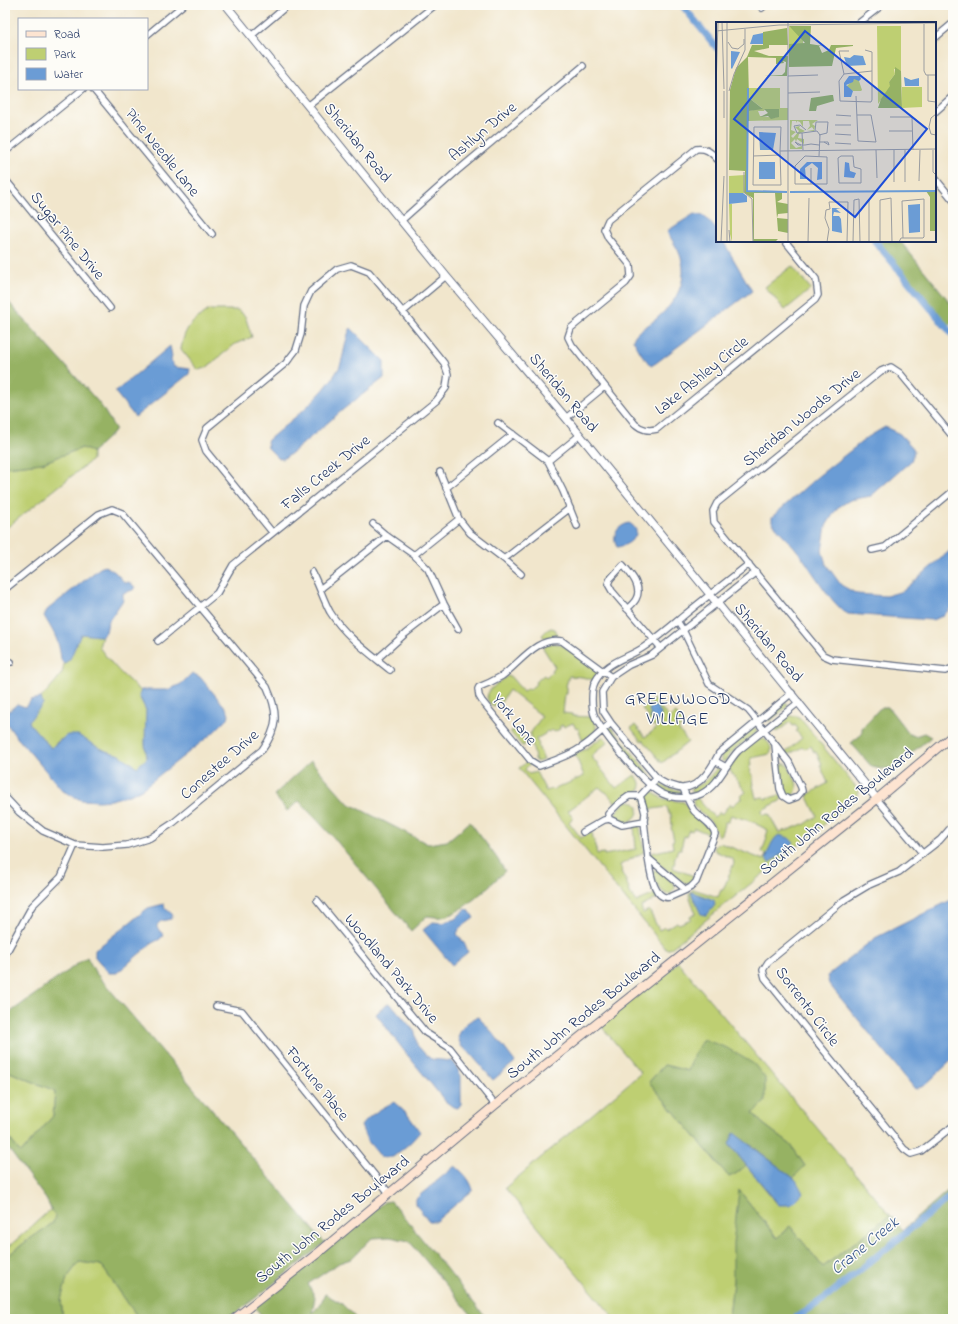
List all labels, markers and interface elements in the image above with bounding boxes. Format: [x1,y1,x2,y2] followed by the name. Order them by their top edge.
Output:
[18,18,148,90] legend
[716,22,936,242] inset map
[54,26,80,44] text: Road
[54,46,76,64] text: Park
[54,66,83,84] text: Water
[444,96,523,168] street label: Ashlyn Drive
[317,98,397,188] street label: Sheridan Road
[119,104,206,203] street label: Pine Needle Lane
[24,187,111,286] street label: Sugar Pine Drive
[650,330,755,421] street label: Lake Ashley Circle
[523,348,603,438] street label: Sheridan Road
[738,362,867,473] street label: Sheridan Woods Drive
[275,429,377,517] street label: Falls Creek Drive
[728,598,808,688] street label: Sheridan Road
[625,687,731,732] district label: GREENWOOD VILLAGE
[486,689,543,752] street label: York Lane
[175,723,265,806] street label: Conestee Drive
[755,742,919,882] street label: South John Rodes Boulevard
[338,909,445,1030] street label: Woodland Park Drive
[502,946,666,1086] street label: South John Rodes Boulevard
[769,962,846,1053] street label: Sorrento Circle
[279,1041,355,1127] street label: Fortune Place
[251,1150,415,1290] street label: South John Rodes Boulevard
[826,1210,906,1281] water label: Crane Creek

